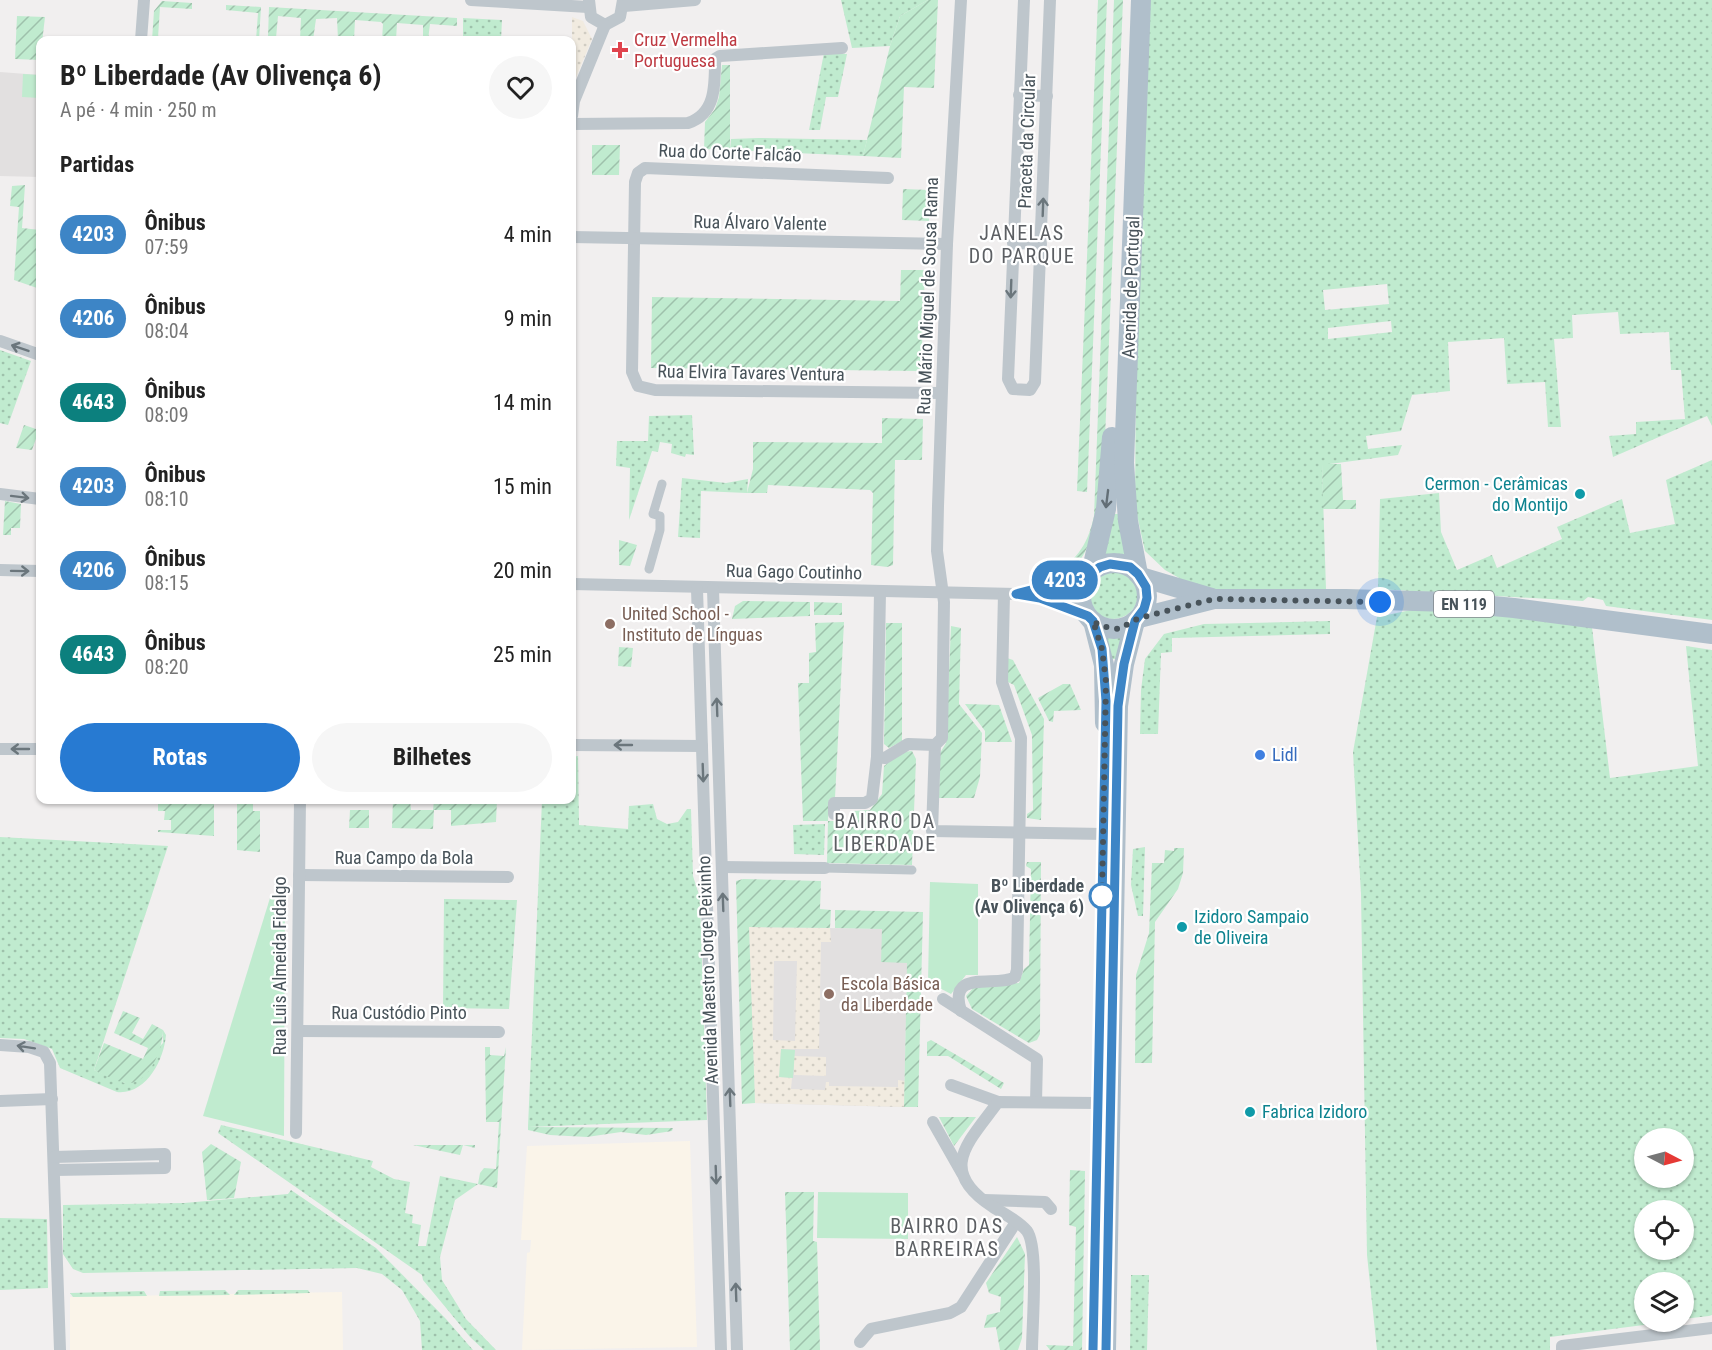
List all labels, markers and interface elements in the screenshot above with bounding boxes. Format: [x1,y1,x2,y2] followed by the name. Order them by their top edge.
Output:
[634,29,737,71] place label: Cruz Vermelha Portuguesa
[611,41,629,59] marker: Cruz Vermelha Portuguesa
[489,56,552,119] button: heart
[60,59,381,92] text: Bº Liberdade (Av Olivença 6)
[1014,73,1039,209] street label: Praceta da Circular
[60,98,217,122] text: A pé · 4 min · 250 m
[658,140,802,165] street label: Rua do Corte Falcão
[60,152,134,177] text: Partidas
[913,177,942,415] street label: Rua Mário Miguel de Sousa Rama
[1037,198,1048,218] one-way arrow
[144,210,206,235] text: Ônibus
[693,211,827,234] street label: Rua Álvaro Valente
[1118,215,1143,359] street label: Avenida de Portugal
[969,221,1075,268] district label: JANELAS DO PARQUE
[72,222,114,246] text: 4203
[504,222,552,247] text: 4 min
[144,235,189,259] text: 07:59
[1006,279,1017,299] one-way arrow
[144,294,206,319] text: Ônibus
[72,306,114,330] text: 4206
[504,306,552,331] text: 9 min
[144,319,189,343] text: 08:04
[11,342,30,353] one-way arrow
[657,360,845,385] street label: Rua Elvira Tavares Ventura
[144,378,206,403] text: Ônibus
[72,390,114,414] text: 4643
[493,390,552,415] text: 14 min
[144,403,189,427] text: 08:09
[144,462,206,487] text: Ônibus
[1425,473,1568,515] place label: Cermon - Cerâmicas do Montijo
[72,474,114,498] text: 4203
[493,474,552,499] text: 15 min
[144,487,189,511] text: 08:10
[1573,487,1587,501] marker: Cermon - Cerâmicas do Montijo
[1102,489,1113,508] one-way arrow
[10,491,30,502] one-way arrow
[144,546,206,571] text: Ônibus
[72,558,114,582] text: 4206
[493,558,552,583] text: 20 min
[726,560,862,583] street label: Rua Gago Coutinho
[1023,560,1107,600] line badge: 4203
[10,565,30,576] one-way arrow
[1044,568,1086,592] text: 4203
[144,571,189,595] text: 08:15
[1365,587,1395,617] your location
[1434,591,1494,617] road number: EN 119
[622,603,763,645] place label: United School - Instituto de Línguas
[603,617,617,631] marker: United School - Instituto de Línguas
[144,630,206,655] text: Ônibus
[72,642,114,666] text: 4643
[493,642,552,667] text: 25 min
[144,655,189,679] text: 08:20
[711,697,722,717] one-way arrow
[60,723,300,792] button: Rotas
[312,723,552,792] button: Bilhetes
[613,739,633,751] one-way arrow
[11,743,31,755] one-way arrow
[1272,744,1298,765] place label: Lidl
[1253,748,1267,762] marker: Lidl
[697,763,709,783] one-way arrow
[833,809,937,856] district label: BAIRRO DA LIBERDADE
[335,847,473,868] street label: Rua Campo da Bola
[693,855,722,1085] street label: Avenida Maestro Jorge Peixinho
[974,875,1084,918] place label: Bº Liberdade (Av Olivença 6)
[269,876,290,1056] street label: Rua Luis Almeida Fidalgo
[1089,883,1115,909] marker: Bº Liberdade (Av Olivença 6)
[718,892,729,912] one-way arrow
[1194,906,1309,948] place label: Izidoro Sampaio de Oliveira
[1175,920,1189,934] marker: Izidoro Sampaio de Oliveira
[841,973,940,1015] place label: Escola Básica da Liberdade
[822,987,836,1001] marker: Escola Básica da Liberdade
[331,1002,467,1023] street label: Rua Custódio Pinto
[16,1042,36,1053] one-way arrow
[724,1087,735,1107] one-way arrow
[1262,1101,1367,1122] place label: Fabrica Izidoro
[1243,1105,1257,1119] marker: Fabrica Izidoro
[1634,1128,1694,1188] north arrow
[1634,1128,1694,1332] map controls
[710,1165,721,1185] one-way arrow
[1634,1200,1694,1260] button: locate
[890,1214,1004,1261] district label: BAIRRO DAS BARREIRAS
[1634,1272,1694,1332] button: layers
[730,1282,741,1302] one-way arrow

